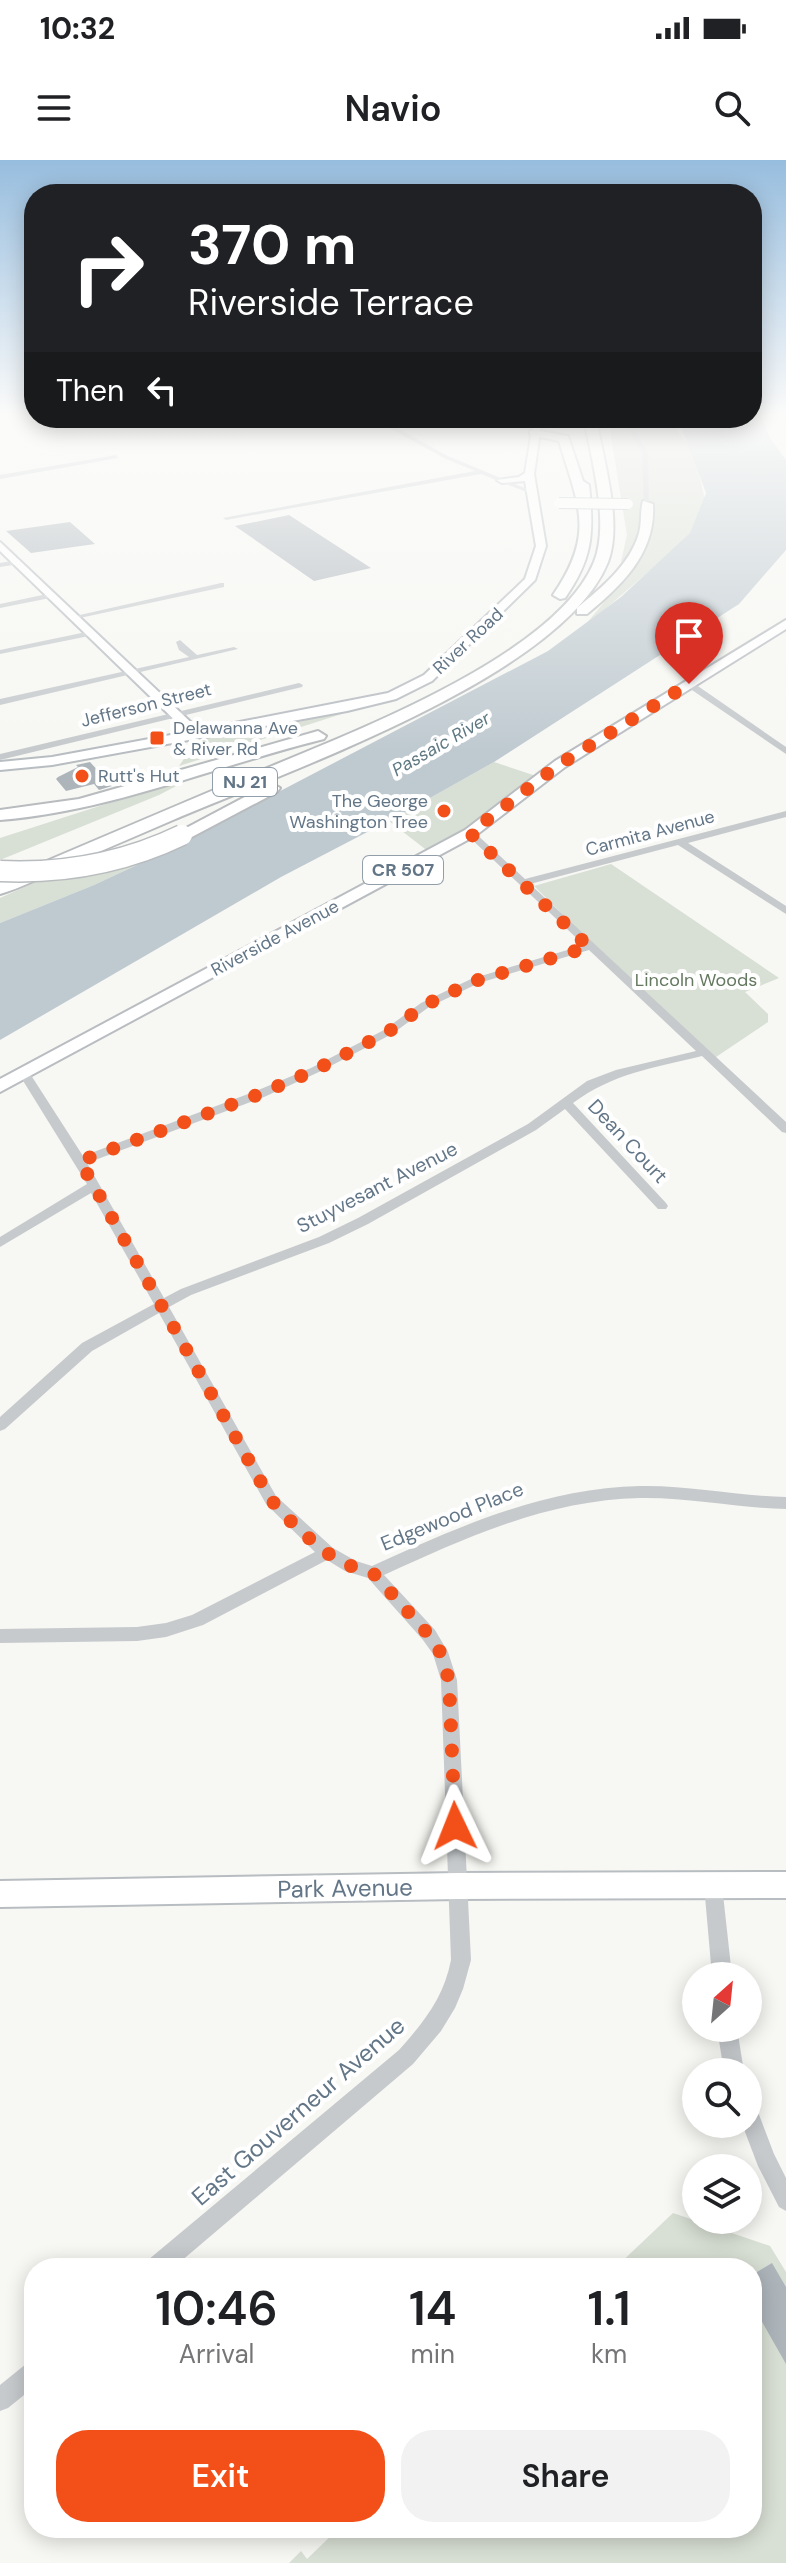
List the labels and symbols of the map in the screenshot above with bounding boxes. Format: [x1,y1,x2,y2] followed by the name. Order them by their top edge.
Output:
[428,602,508,680] street label: River Road
[655,602,723,684] pin
[78,677,214,733] street label: Jefferson Street
[387,706,496,782] water label: Passaic River
[173,716,298,761] place label: Delawanna Ave & River Rd
[148,729,166,747] marker: Delawanna Ave & River Rd
[98,764,179,788] place label: Rutt's Hut
[73,767,91,785] marker: Rutt's Hut
[213,768,277,796] road number: NJ 21
[289,789,428,834] place label: The George Washington Tree
[435,802,453,820] marker: The George Washington Tree
[583,804,717,862] street label: Carmita Avenue
[363,856,443,884] road number: CR 507
[207,894,343,982] street label: Riverside Avenue
[635,968,757,992] park label: Lincoln Woods
[582,1093,674,1189] street label: Dean Court
[292,1135,462,1239] street label: Stuyvesant Avenue
[377,1476,527,1556] street label: Edgewood Place
[413,1784,497,1868] position arrow
[277,1871,413,1905] street label: Park Avenue
[682,1962,762,2042] north arrow
[185,2010,411,2212] street label: East Gouverneur Avenue

